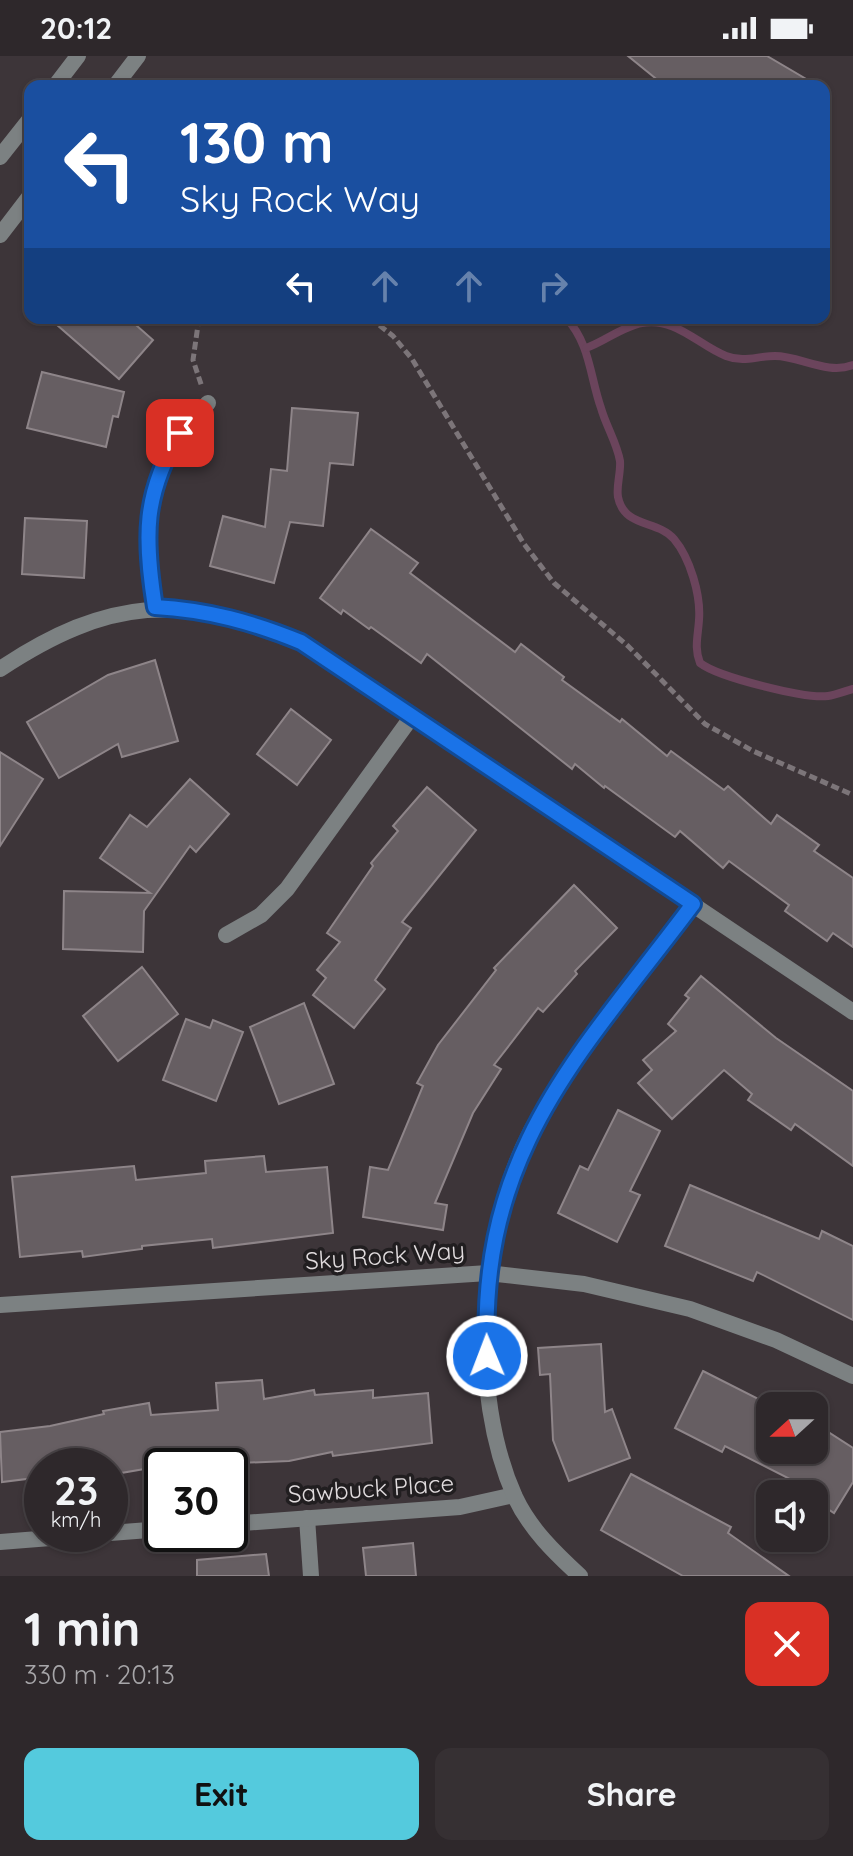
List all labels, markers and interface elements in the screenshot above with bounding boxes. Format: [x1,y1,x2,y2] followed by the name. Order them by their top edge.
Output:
[40,9,112,47] text: 20:12
[180,107,334,177] text: 130 m
[48,112,152,216] icon: left
[180,176,420,221] text: Sky Rock Way
[279,264,323,308] icon: left
[363,264,407,308] icon: ahead
[447,264,491,308] icon: ahead
[531,264,575,308] icon: right
[146,399,214,467] pin
[158,411,202,455] icon: arrive
[304,1234,466,1276] street label: Sky Rock Way
[445,1314,529,1398] position arrow
[756,1392,828,1464] north arrow
[756,1392,828,1552] map controls
[144,1448,248,1552] speed limit sign: 30
[54,1465,98,1515] text: 23
[287,1467,455,1509] street label: Sawbuck Place
[756,1480,828,1552] button: sound
[51,1507,101,1532] text: km/h
[24,1598,140,1658] text: 1 min
[745,1602,829,1686] button: close
[24,1658,175,1691] text: 330 m · 20:13
[24,1748,419,1840] button: Exit
[435,1748,829,1840] button: Share

